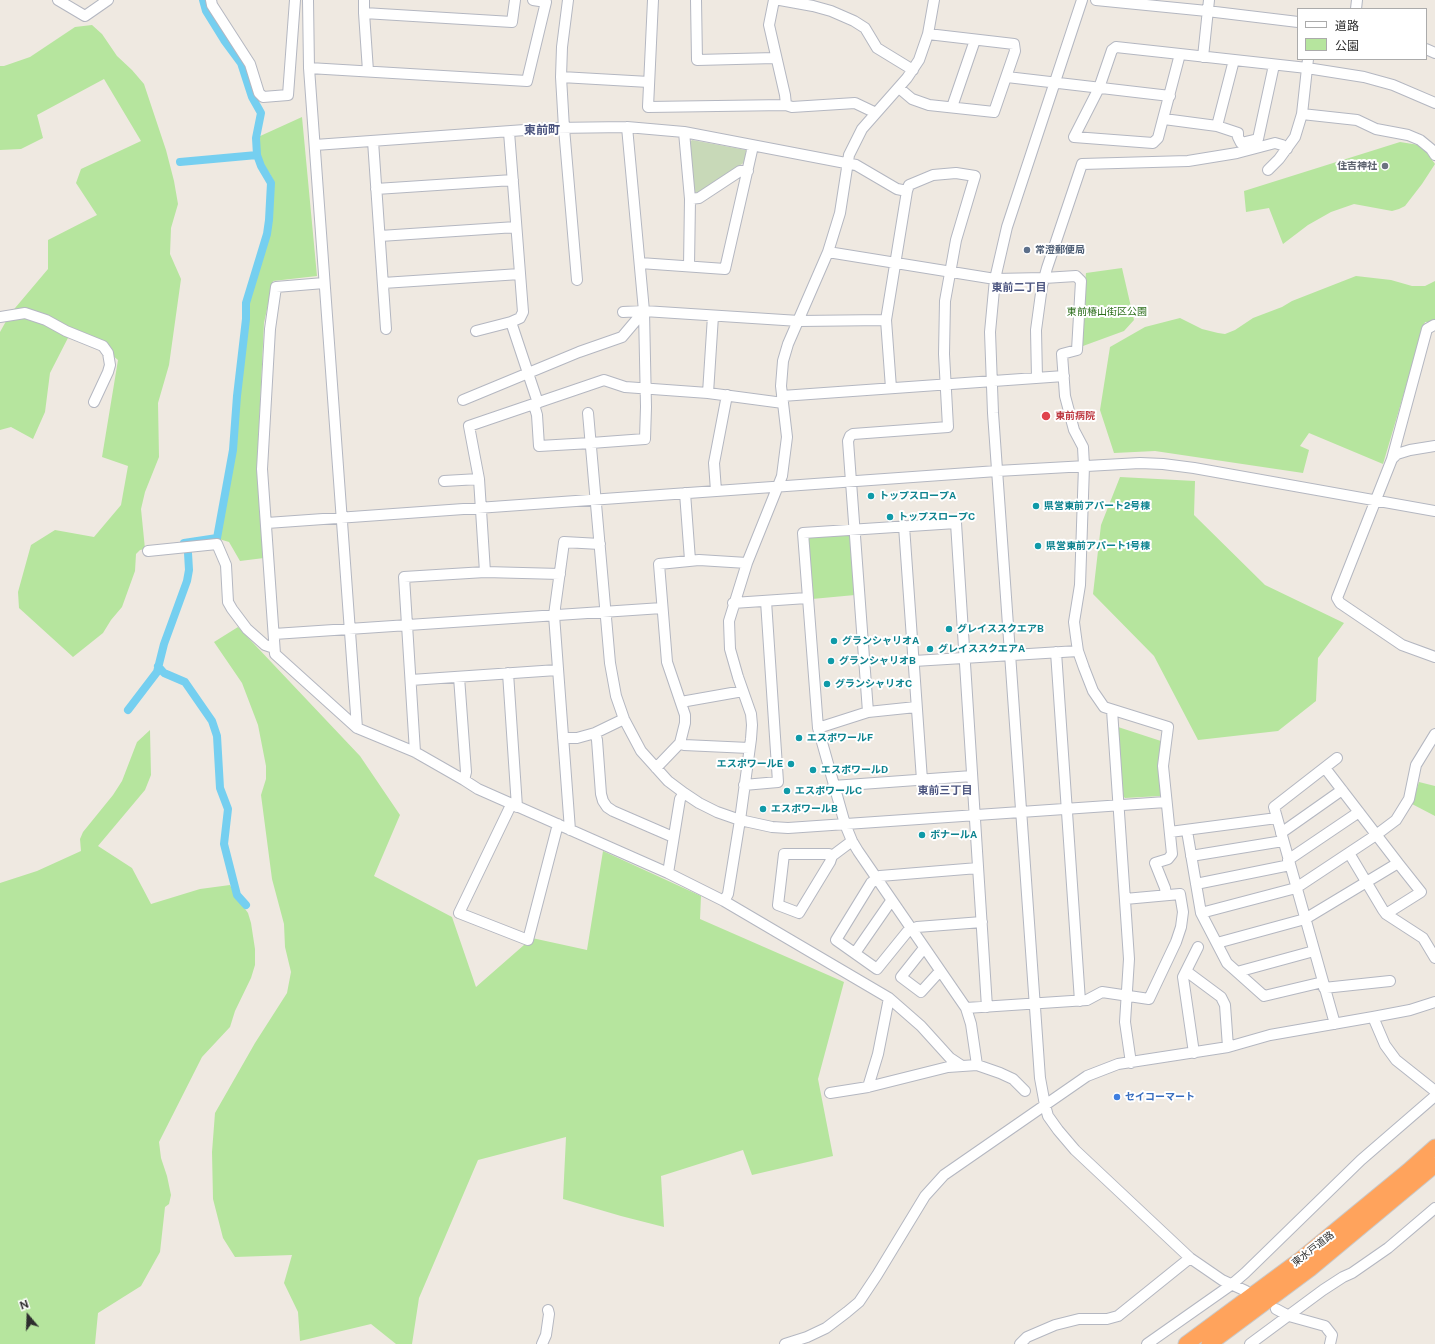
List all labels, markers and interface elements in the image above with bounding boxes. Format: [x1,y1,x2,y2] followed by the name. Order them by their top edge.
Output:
[1297,8,1427,60] legend
[1335,19,1359,33] text: 道路
[1335,39,1359,53] text: 公園
[524,123,560,137] district label: 東前町
[1337,160,1377,172] place label: 住吉神社
[1380,161,1390,171] marker: 住吉神社
[1035,244,1085,256] place label: 常澄郵便局
[1022,245,1032,255] marker: 常澄郵便局
[992,281,1046,295] district label: 東前二丁目
[1067,306,1147,318] park label: 東前椿山街区公園
[1040,410,1052,422] marker: 東前病院
[1055,410,1095,422] place label: 東前病院
[879,490,956,502] place label: トップスロープA
[866,491,876,501] marker: トップスロープA
[1044,500,1150,512] place label: 県営東前アパート2号棟
[1031,501,1041,511] marker: 県営東前アパート2号棟
[898,511,975,523] place label: トップスロープC
[885,512,895,522] marker: トップスロープC
[1046,540,1150,552] place label: 県営東前アパート1号棟
[1033,541,1043,551] marker: 県営東前アパート1号棟
[957,623,1044,635] place label: グレイススクエアB
[944,624,954,634] marker: グレイススクエアB
[842,635,919,647] place label: グランシャリオA
[829,636,839,646] marker: グランシャリオA
[938,643,1025,655] place label: グレイススクエアA
[925,644,935,654] marker: グレイススクエアA
[839,655,916,667] place label: グランシャリオB
[826,656,836,666] marker: グランシャリオB
[835,678,912,690] place label: グランシャリオC
[822,679,832,689] marker: グランシャリオC
[807,732,873,744] place label: エスポワールF
[794,733,804,743] marker: エスポワールF
[717,758,783,770] place label: エスポワールE
[786,759,796,769] marker: エスポワールE
[821,764,888,776] place label: エスポワールD
[808,765,818,775] marker: エスポワールD
[918,784,972,798] district label: 東前三丁目
[795,785,862,797] place label: エスポワールC
[782,786,792,796] marker: エスポワールC
[771,803,838,815] place label: エスポワールB
[758,804,768,814] marker: エスポワールB
[930,829,977,841] place label: ボナールA
[917,830,927,840] marker: ボナールA
[1125,1091,1195,1103] place label: セイコーマート
[1112,1092,1122,1102] marker: セイコーマート
[1290,1229,1336,1269] street label: 東水戸道路
[8,1296,48,1336] north arrow
[18,1298,30,1312] text: N

